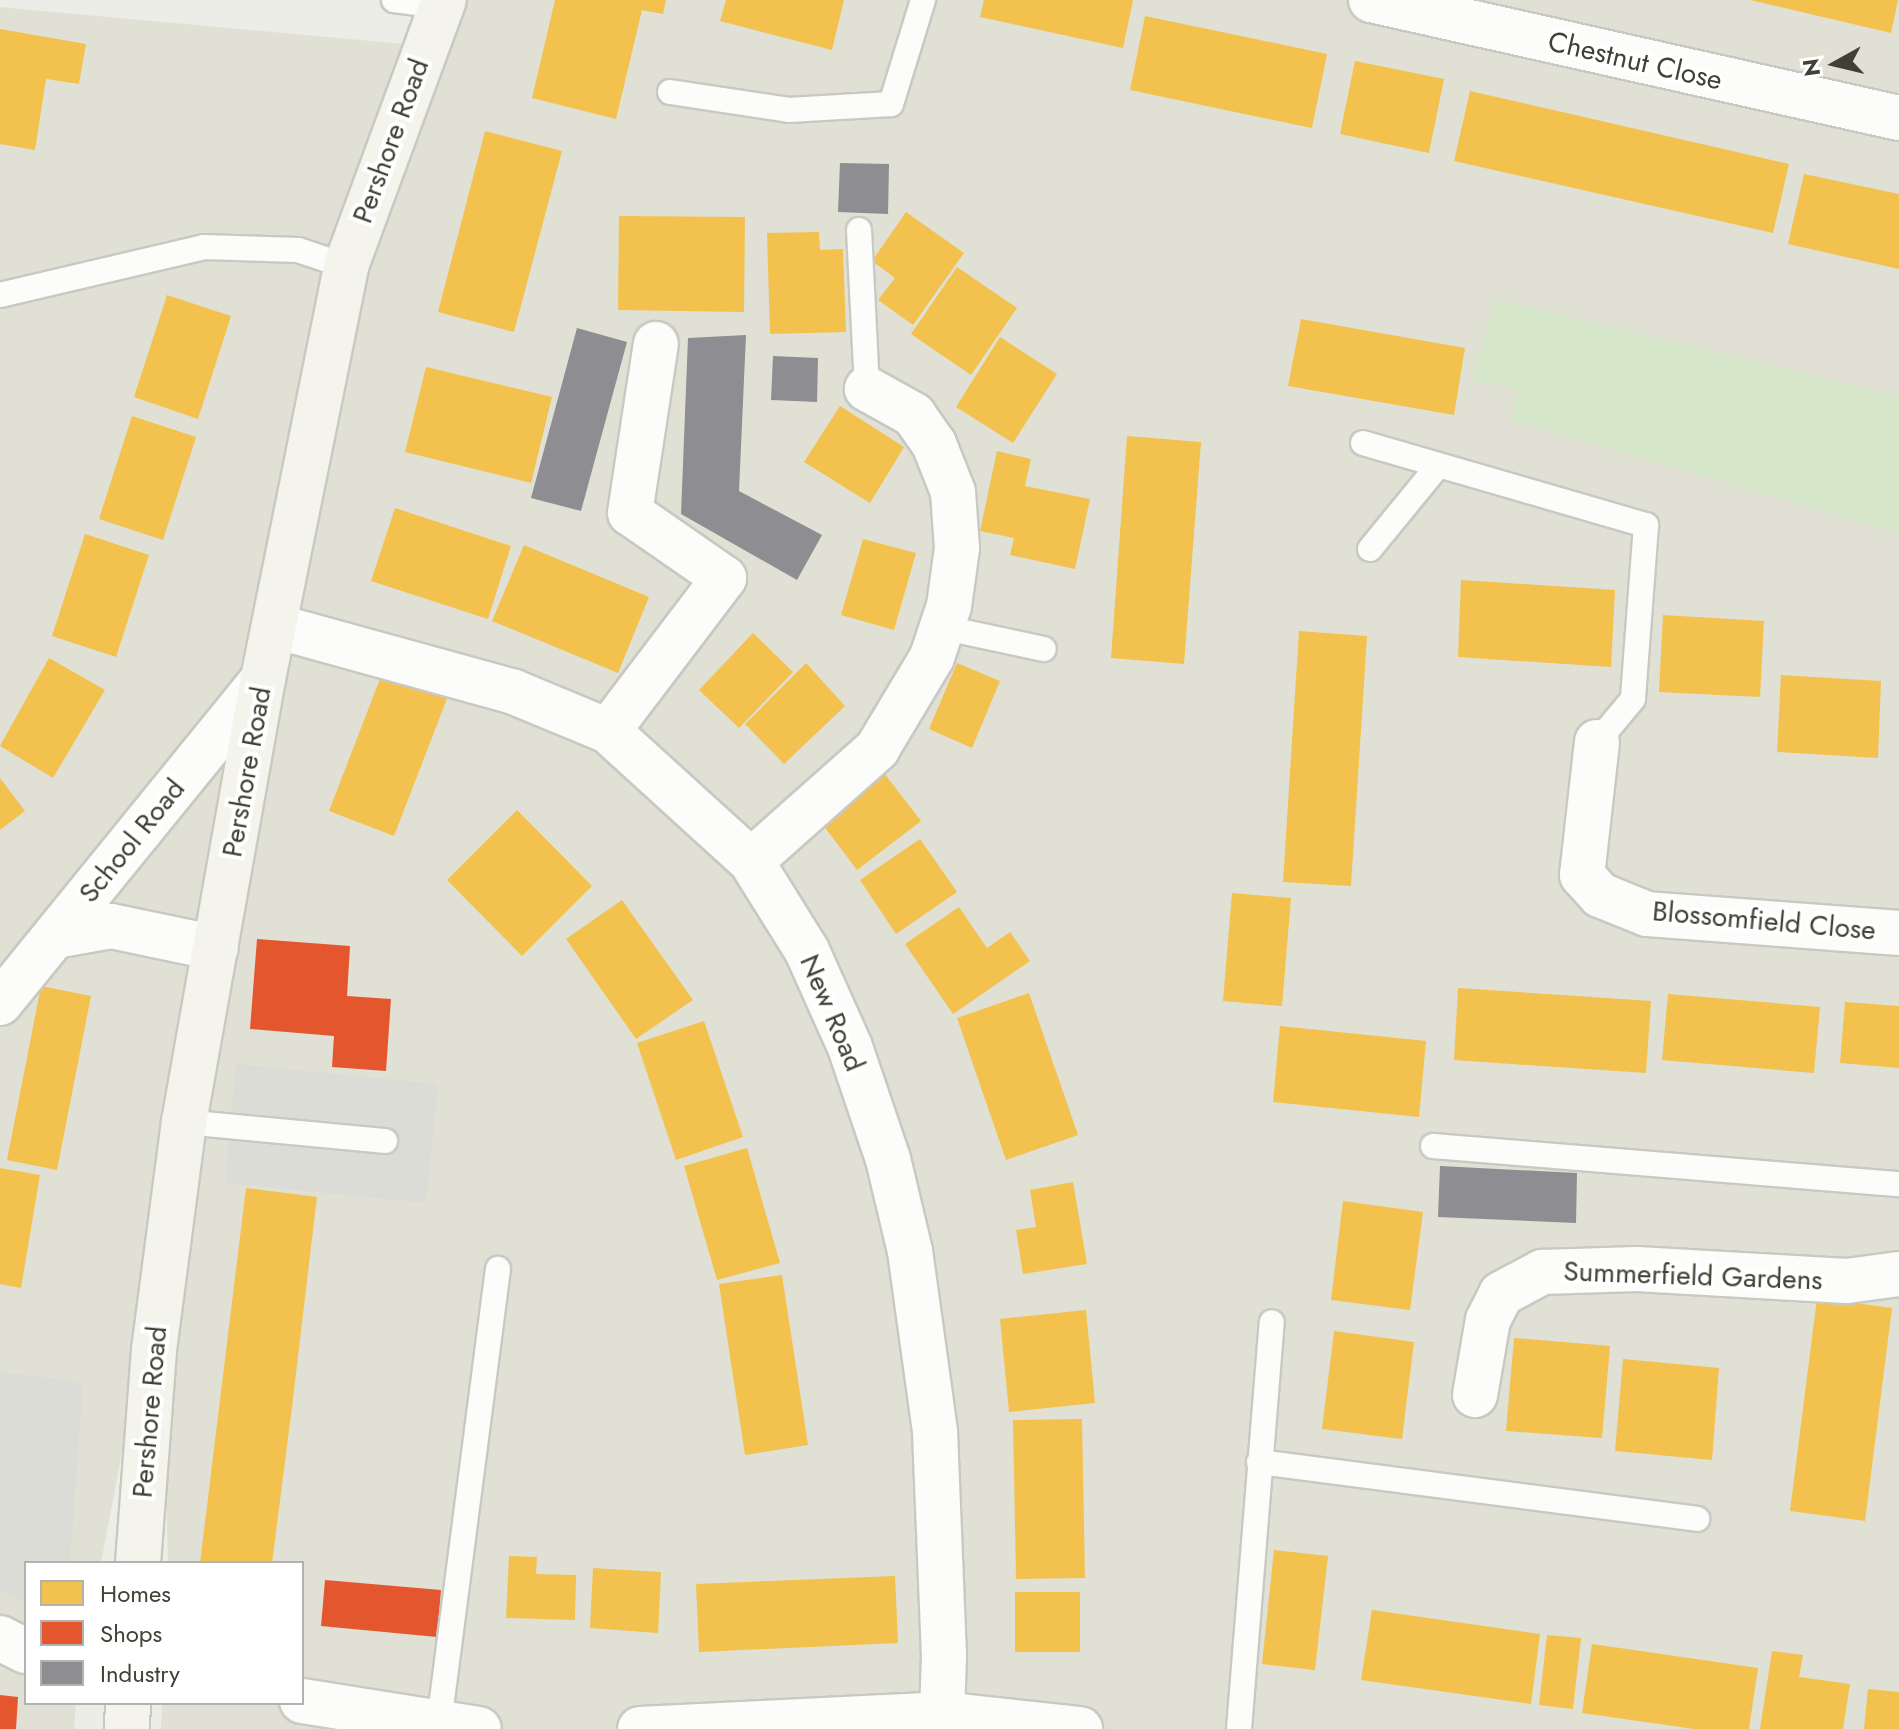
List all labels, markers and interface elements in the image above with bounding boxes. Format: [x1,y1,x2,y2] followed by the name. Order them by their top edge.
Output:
[1795,24,1875,104] north arrow
[1545,25,1725,97] street label: Chestnut Close
[346,54,436,228] street label: Pershore Road
[1794,56,1828,78] text: N
[216,684,278,860] street label: Pershore Road
[72,772,192,910] street label: School Road
[1651,894,1877,948] street label: Blossomfield Close
[792,950,872,1076] street label: New Road
[1563,1255,1823,1297] street label: Summerfield Gardens
[126,1325,174,1499] street label: Pershore Road
[24,1561,304,1705] legend
[100,1576,171,1611] text: Homes
[100,1616,162,1651] text: Shops
[100,1656,180,1691] text: Industry

